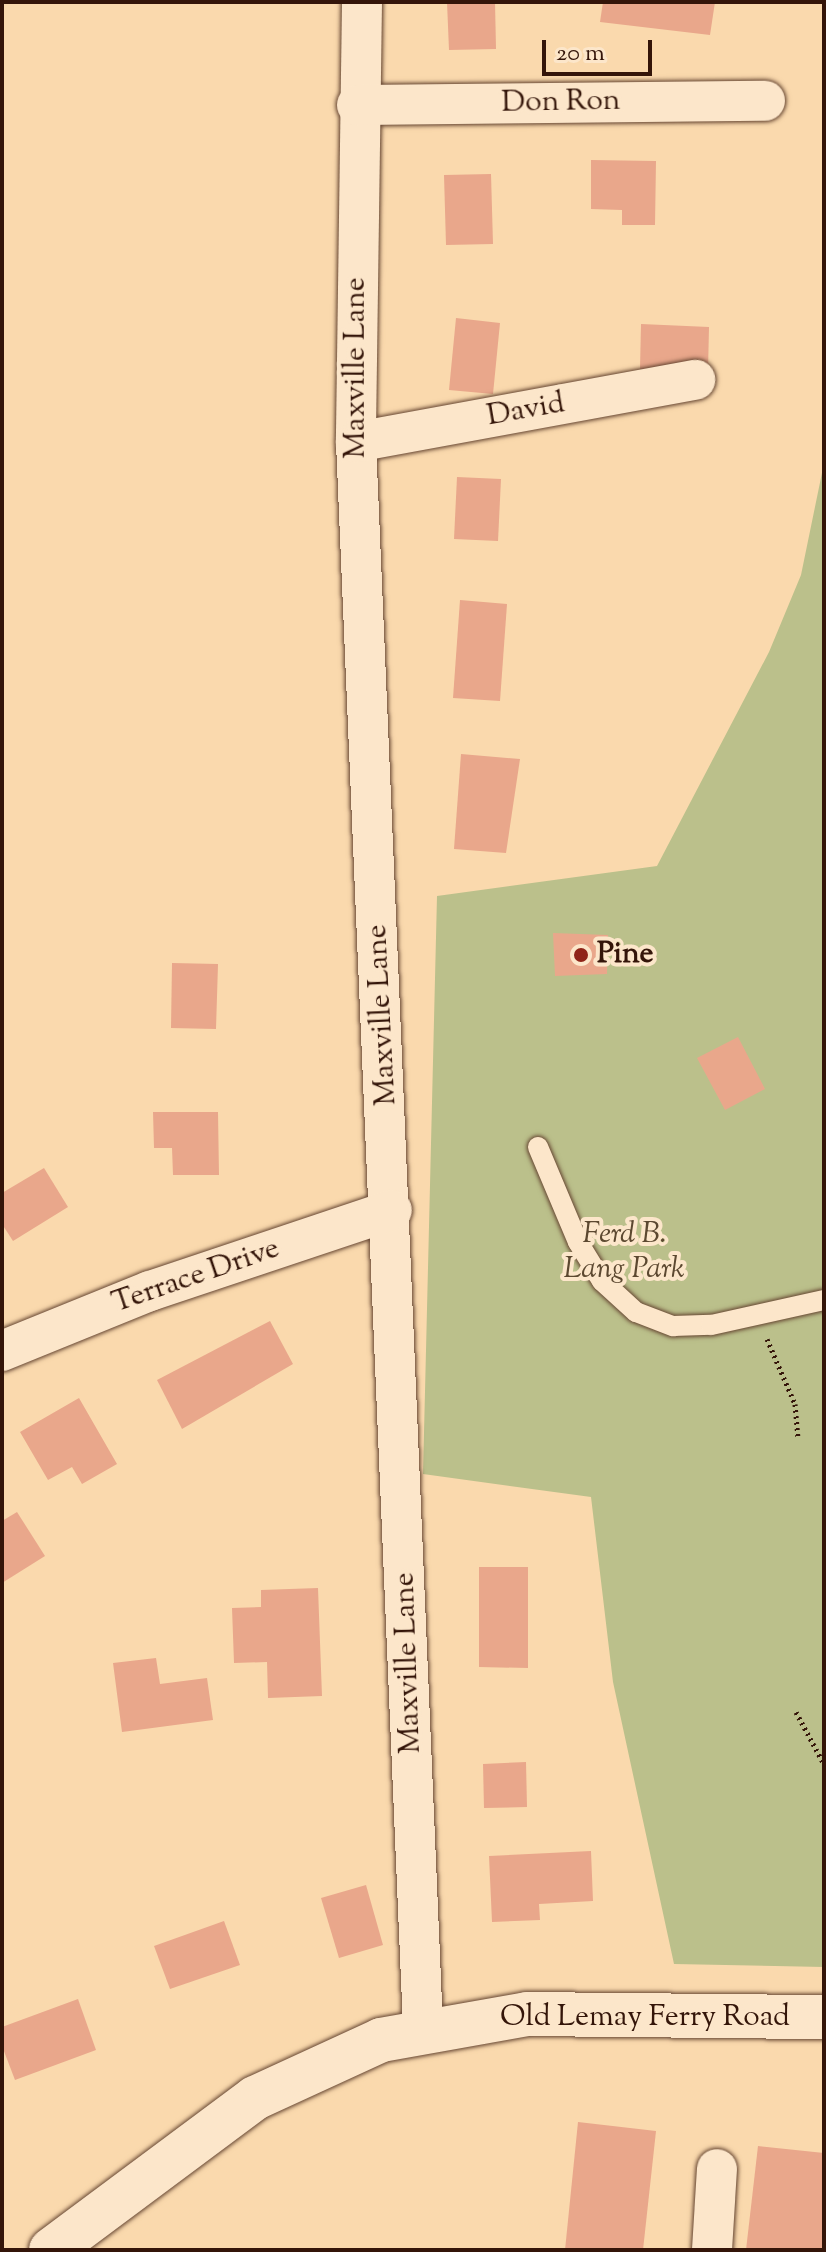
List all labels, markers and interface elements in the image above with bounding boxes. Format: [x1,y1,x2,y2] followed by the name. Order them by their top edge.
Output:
[546,24,656,74] scale bar
[556,37,605,71] text: 20 m
[501,84,621,122] street label: Don Ron
[339,277,375,459] street label: Maxville Lane
[484,386,568,436] street label: David
[360,923,406,1107] street label: Maxville Lane
[597,937,653,973] place label: Pine
[572,946,590,964] marker: Pine
[563,1217,685,1288] park label: Ferd B. Lang Park
[108,1232,284,1322] street label: Terrace Drive
[388,1572,430,1754] street label: Maxville Lane
[500,2000,790,2036] street label: Old Lemay Ferry Road

